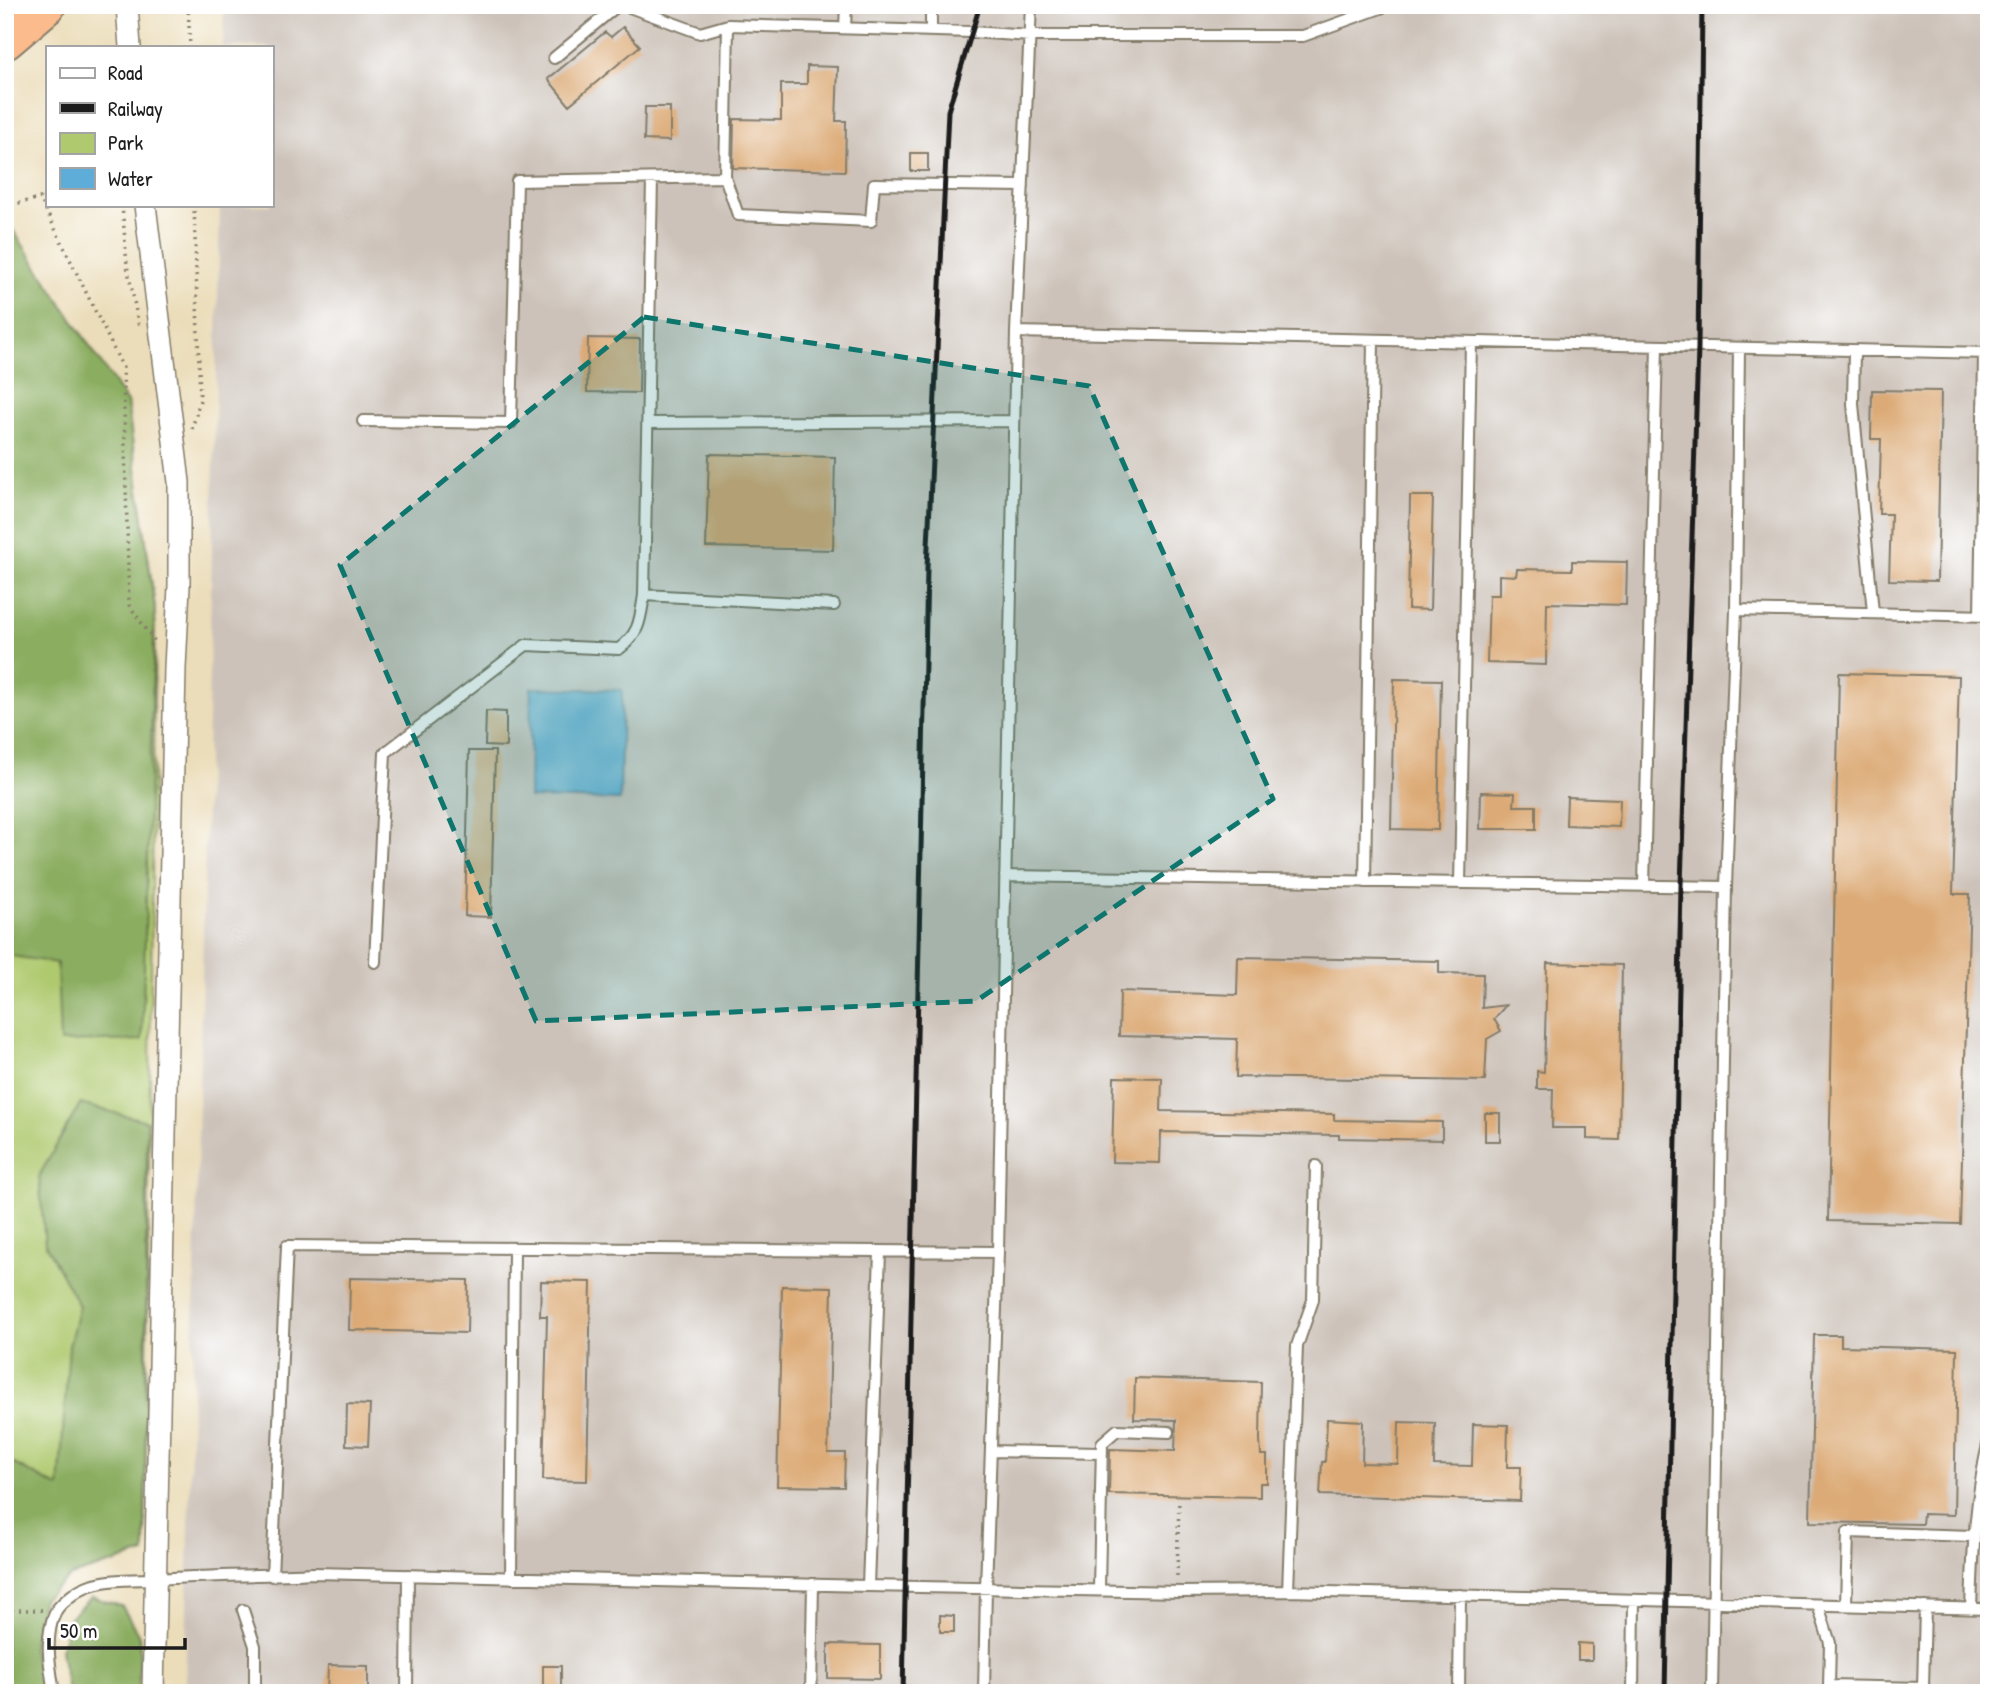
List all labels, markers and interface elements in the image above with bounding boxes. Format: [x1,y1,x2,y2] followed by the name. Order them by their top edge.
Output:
[46,46,273,206] legend
[108,58,142,87] text: Road
[108,94,163,123] text: Railway
[108,128,143,157] text: Park
[108,164,153,193] text: Water
[49,1607,186,1651] scale bar
[60,1616,97,1645] text: 50 m

